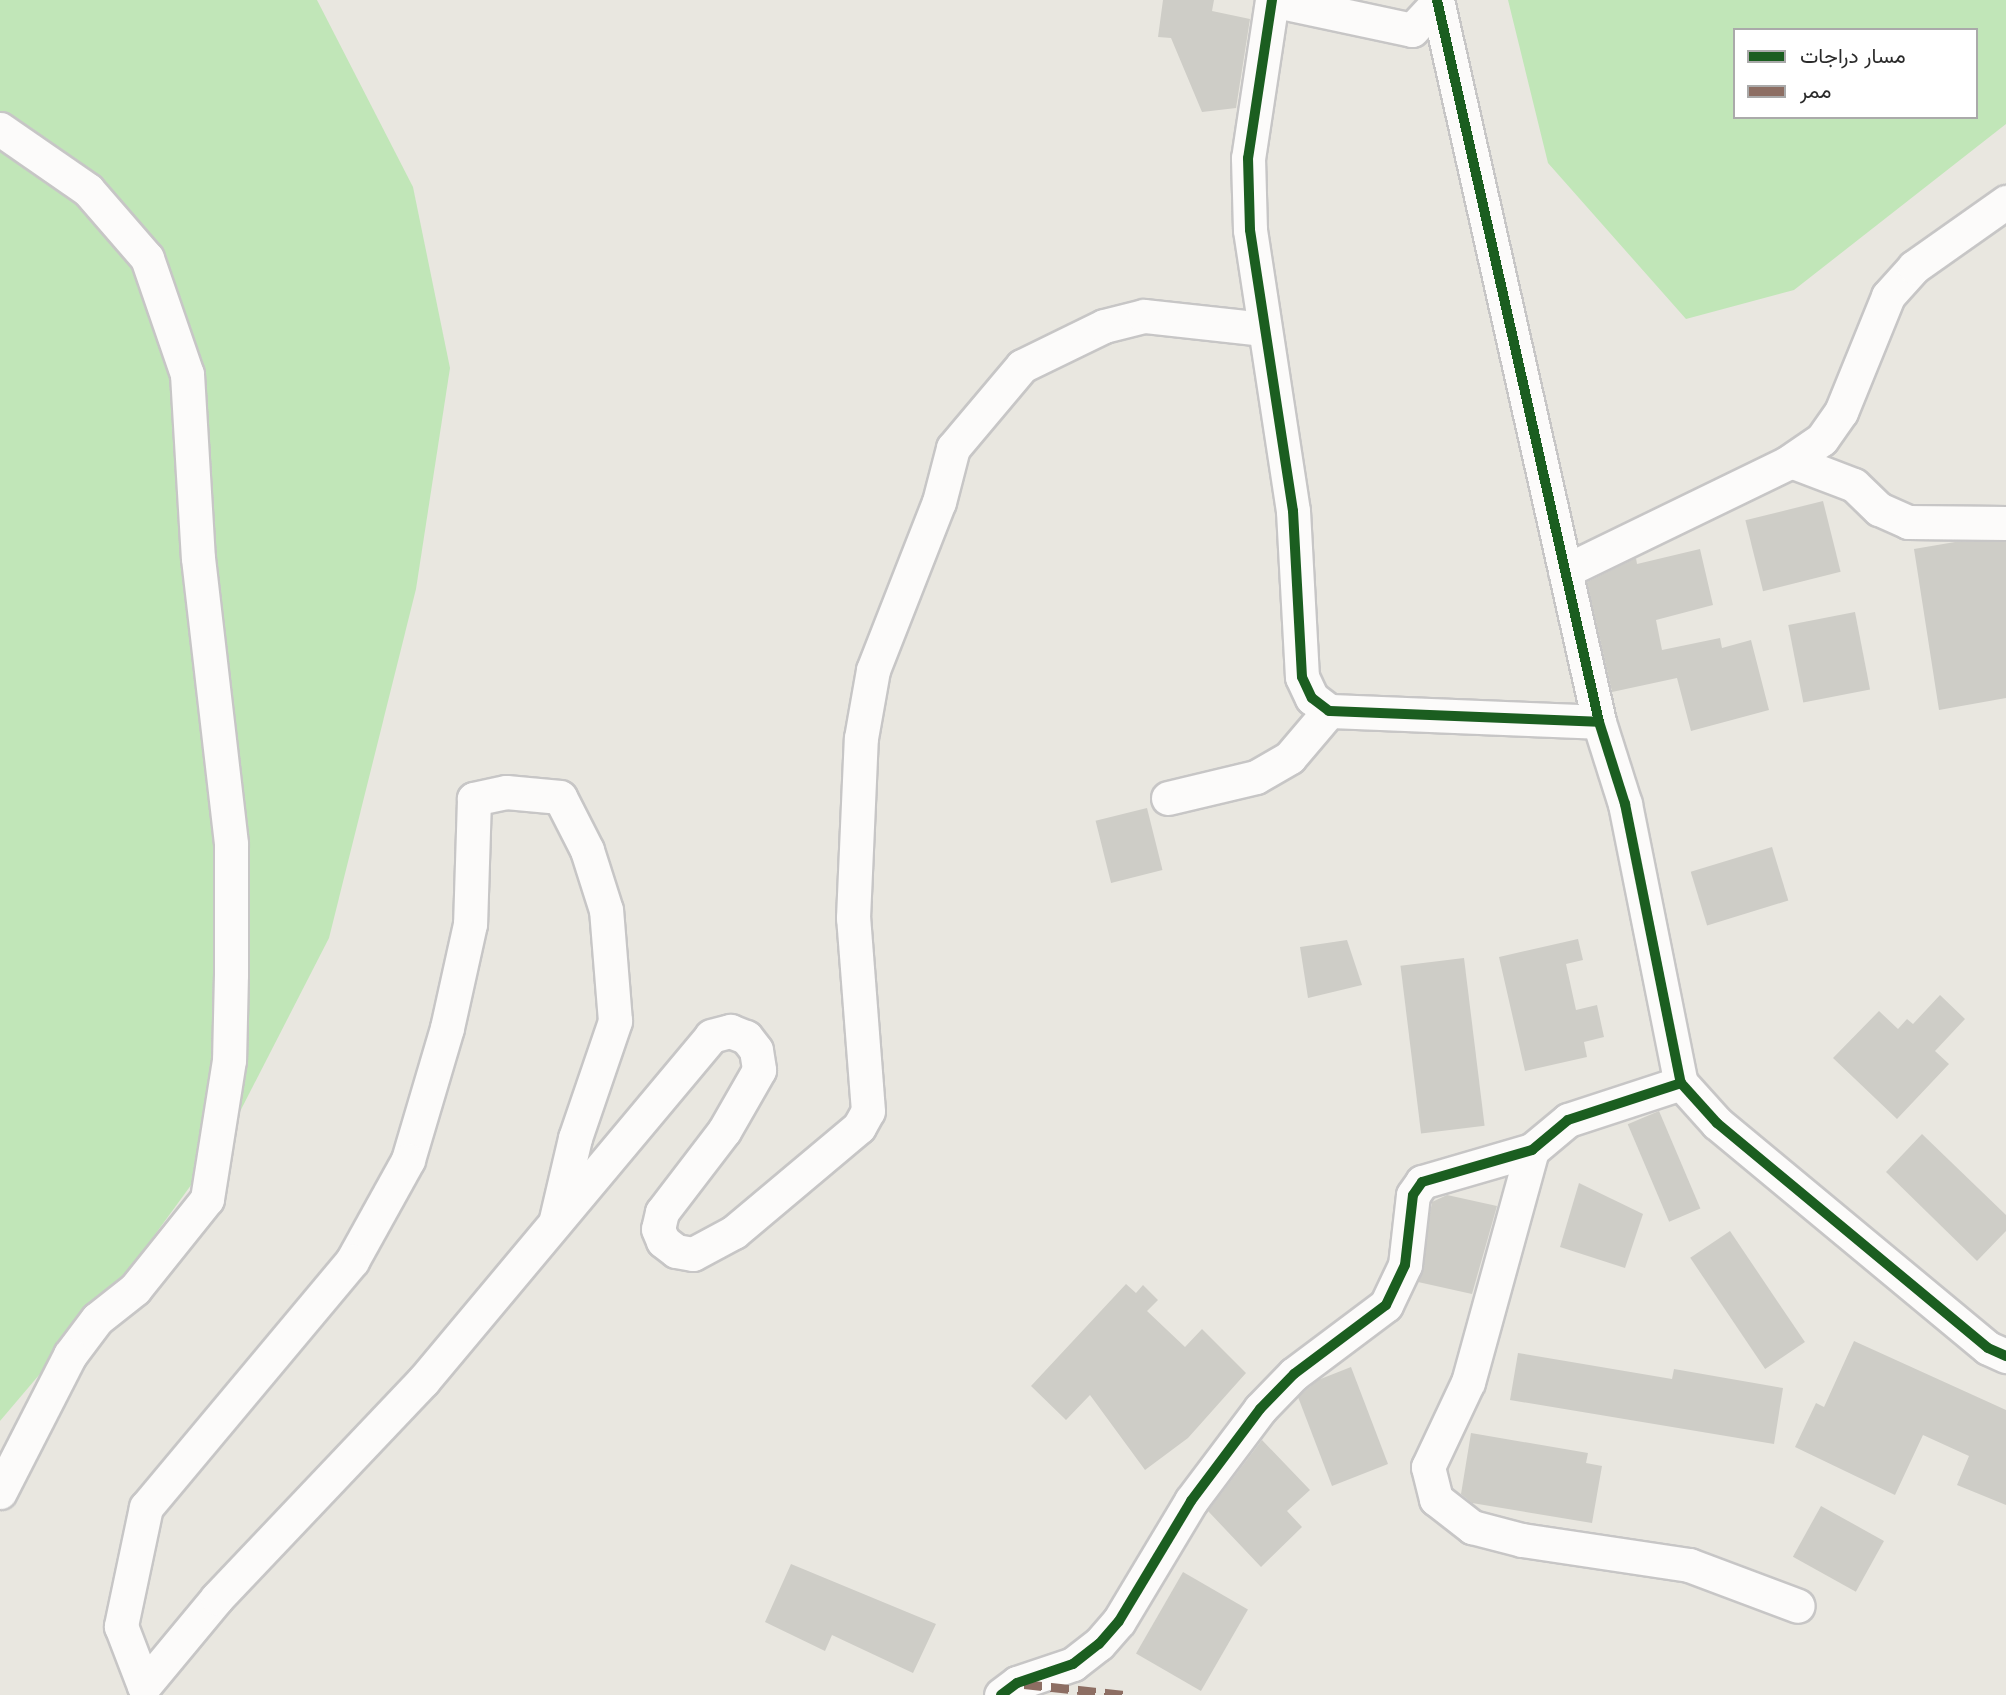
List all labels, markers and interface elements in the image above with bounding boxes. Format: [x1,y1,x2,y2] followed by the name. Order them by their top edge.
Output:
[1733,28,1978,119] legend
[1800,41,1906,70] text: مسار دراجات
[1800,76,1831,105] text: ممر

